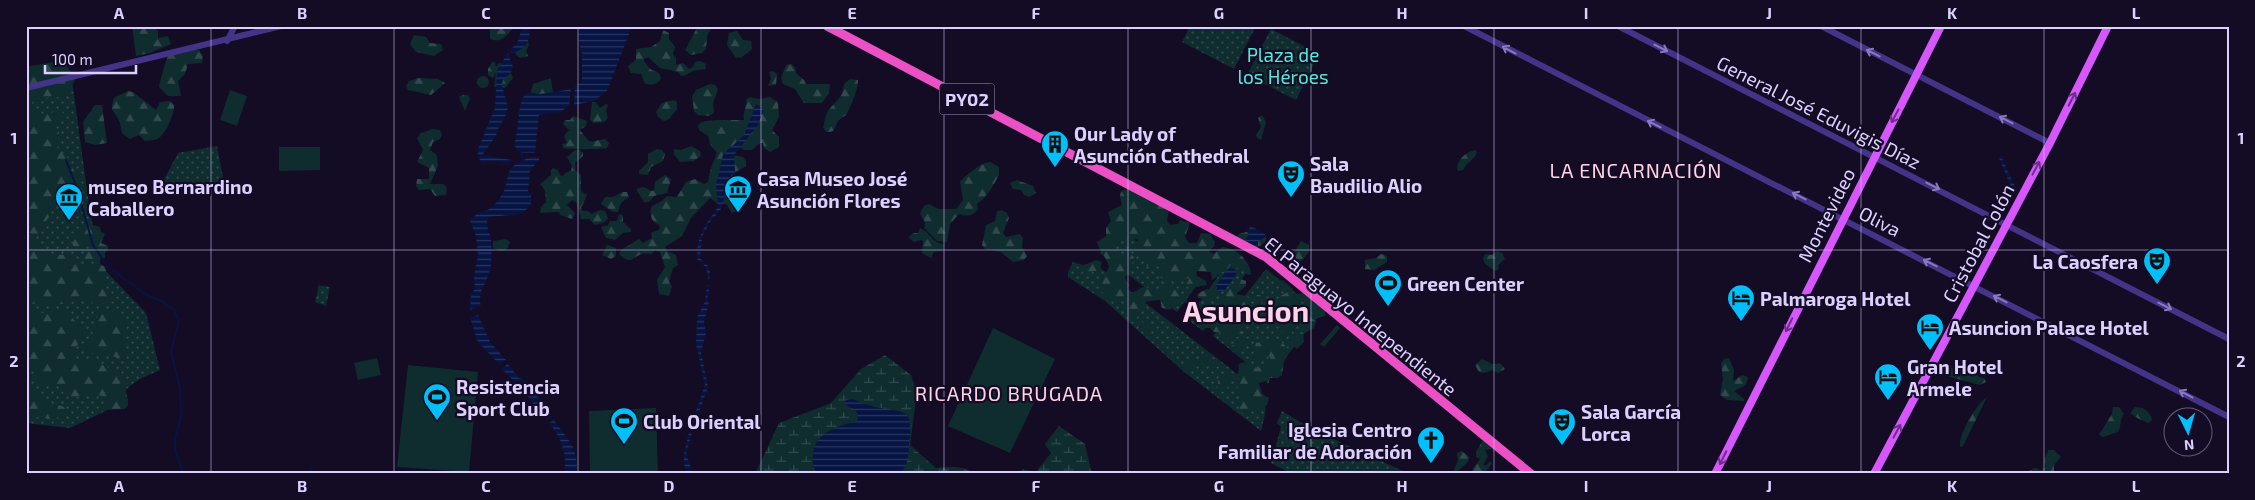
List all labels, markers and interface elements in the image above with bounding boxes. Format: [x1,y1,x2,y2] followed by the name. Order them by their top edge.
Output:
[114,3,125,22] text: A
[297,3,307,22] text: B
[481,3,491,22] text: C
[664,3,675,22] text: D
[847,3,857,22] text: E
[1032,3,1041,22] text: F
[1214,3,1224,22] text: G
[1396,3,1408,22] text: H
[1584,3,1588,22] text: I
[1766,3,1772,22] text: J
[1947,3,1958,22] text: K
[2132,3,2141,22] text: L
[45,42,136,74] scale bar
[1237,43,1329,88] park label: Plaza de los Héroes
[1653,44,1668,53] one-way arrow
[1502,45,1517,54] one-way arrow
[1865,48,1880,58] one-way arrow
[52,50,93,68] text: 100 m
[1713,51,1925,173] street label: General José Eduvigis Díaz
[940,84,994,115] road number: PY02
[2068,92,2077,107] one-way arrow
[1890,108,1900,123] one-way arrow
[1999,115,2014,125] one-way arrow
[1647,119,1662,128] one-way arrow
[1074,122,1250,167] place label: Our Lady of Asunción Cathedral
[11,128,17,147] text: 1
[2238,128,2244,147] text: 1
[1040,129,1070,168] building icon: Our Lady of Asunción Cathedral
[1310,152,1422,197] place label: Sala Baudilio Alio
[1550,158,1722,182] district label: LA ENCARNACIÓN
[1276,159,1306,198] theatre icon: Sala Baudilio Alio
[2031,160,2041,175] one-way arrow
[1792,164,1860,266] street label: Montevideo
[757,167,908,212] place label: Casa Museo José Asunción Flores
[723,174,753,213] museum icon: Casa Museo José Asunción Flores
[88,175,253,220] place label: museo Bernardino Caballero
[1937,180,2019,306] street label: Cristobal Colón
[1925,181,1940,191] one-way arrow
[54,182,84,221] museum icon: museo Bernardino Caballero
[1792,191,1807,200] one-way arrow
[1855,201,1905,241] street label: Oliva
[1260,231,1462,401] street label: El Paraguayo Independiente
[2142,246,2172,285] theatre icon: La Caosfera
[2032,250,2138,273] place label: La Caosfera
[1922,258,1937,268] one-way arrow
[1373,268,1403,307] sports icon: Green Center
[1407,272,1524,295] place label: Green Center
[1726,283,1756,322] hotel icon: Palmaroga Hotel
[1760,287,1911,310] place label: Palmaroga Hotel
[1183,293,1309,328] district label: Asuncion
[1992,294,2007,304] one-way arrow
[2157,302,2172,311] one-way arrow
[1915,312,1945,351] hotel icon: Asuncion Palace Hotel
[1949,316,2150,339] place label: Asuncion Palace Hotel
[1784,317,1793,332] one-way arrow
[9,351,19,370] text: 2
[2236,351,2246,370] text: 2
[1907,355,2004,400] place label: Gran Hotel Armele
[1873,362,1903,401] hotel icon: Gran Hotel Armele
[456,375,560,420] place label: Resistencia Sport Club
[915,381,1103,405] district label: RICARDO BRUGADA
[422,382,452,421] sports icon: Resistencia Sport Club
[2179,389,2194,398] one-way arrow
[1581,400,1681,445] place label: Sala García Lorca
[609,406,639,445] sports icon: Club Oriental
[1547,407,1577,446] theatre icon: Sala García Lorca
[2162,408,2212,458] north arrow
[643,410,761,433] place label: Club Oriental
[1218,418,1412,463] place label: Iglesia Centro Familiar de Adoración
[1893,424,1903,438] one-way arrow
[1416,425,1446,464] church icon: Iglesia Centro Familiar de Adoración
[2183,437,2195,454] text: N
[1718,450,1727,465] one-way arrow
[114,476,125,495] text: A
[297,476,307,495] text: B
[481,476,491,495] text: C
[664,476,675,495] text: D
[847,476,857,495] text: E
[1032,476,1041,495] text: F
[1214,476,1224,495] text: G
[1396,476,1408,495] text: H
[1584,476,1588,495] text: I
[1766,476,1772,495] text: J
[1947,476,1958,495] text: K
[2132,476,2141,495] text: L

